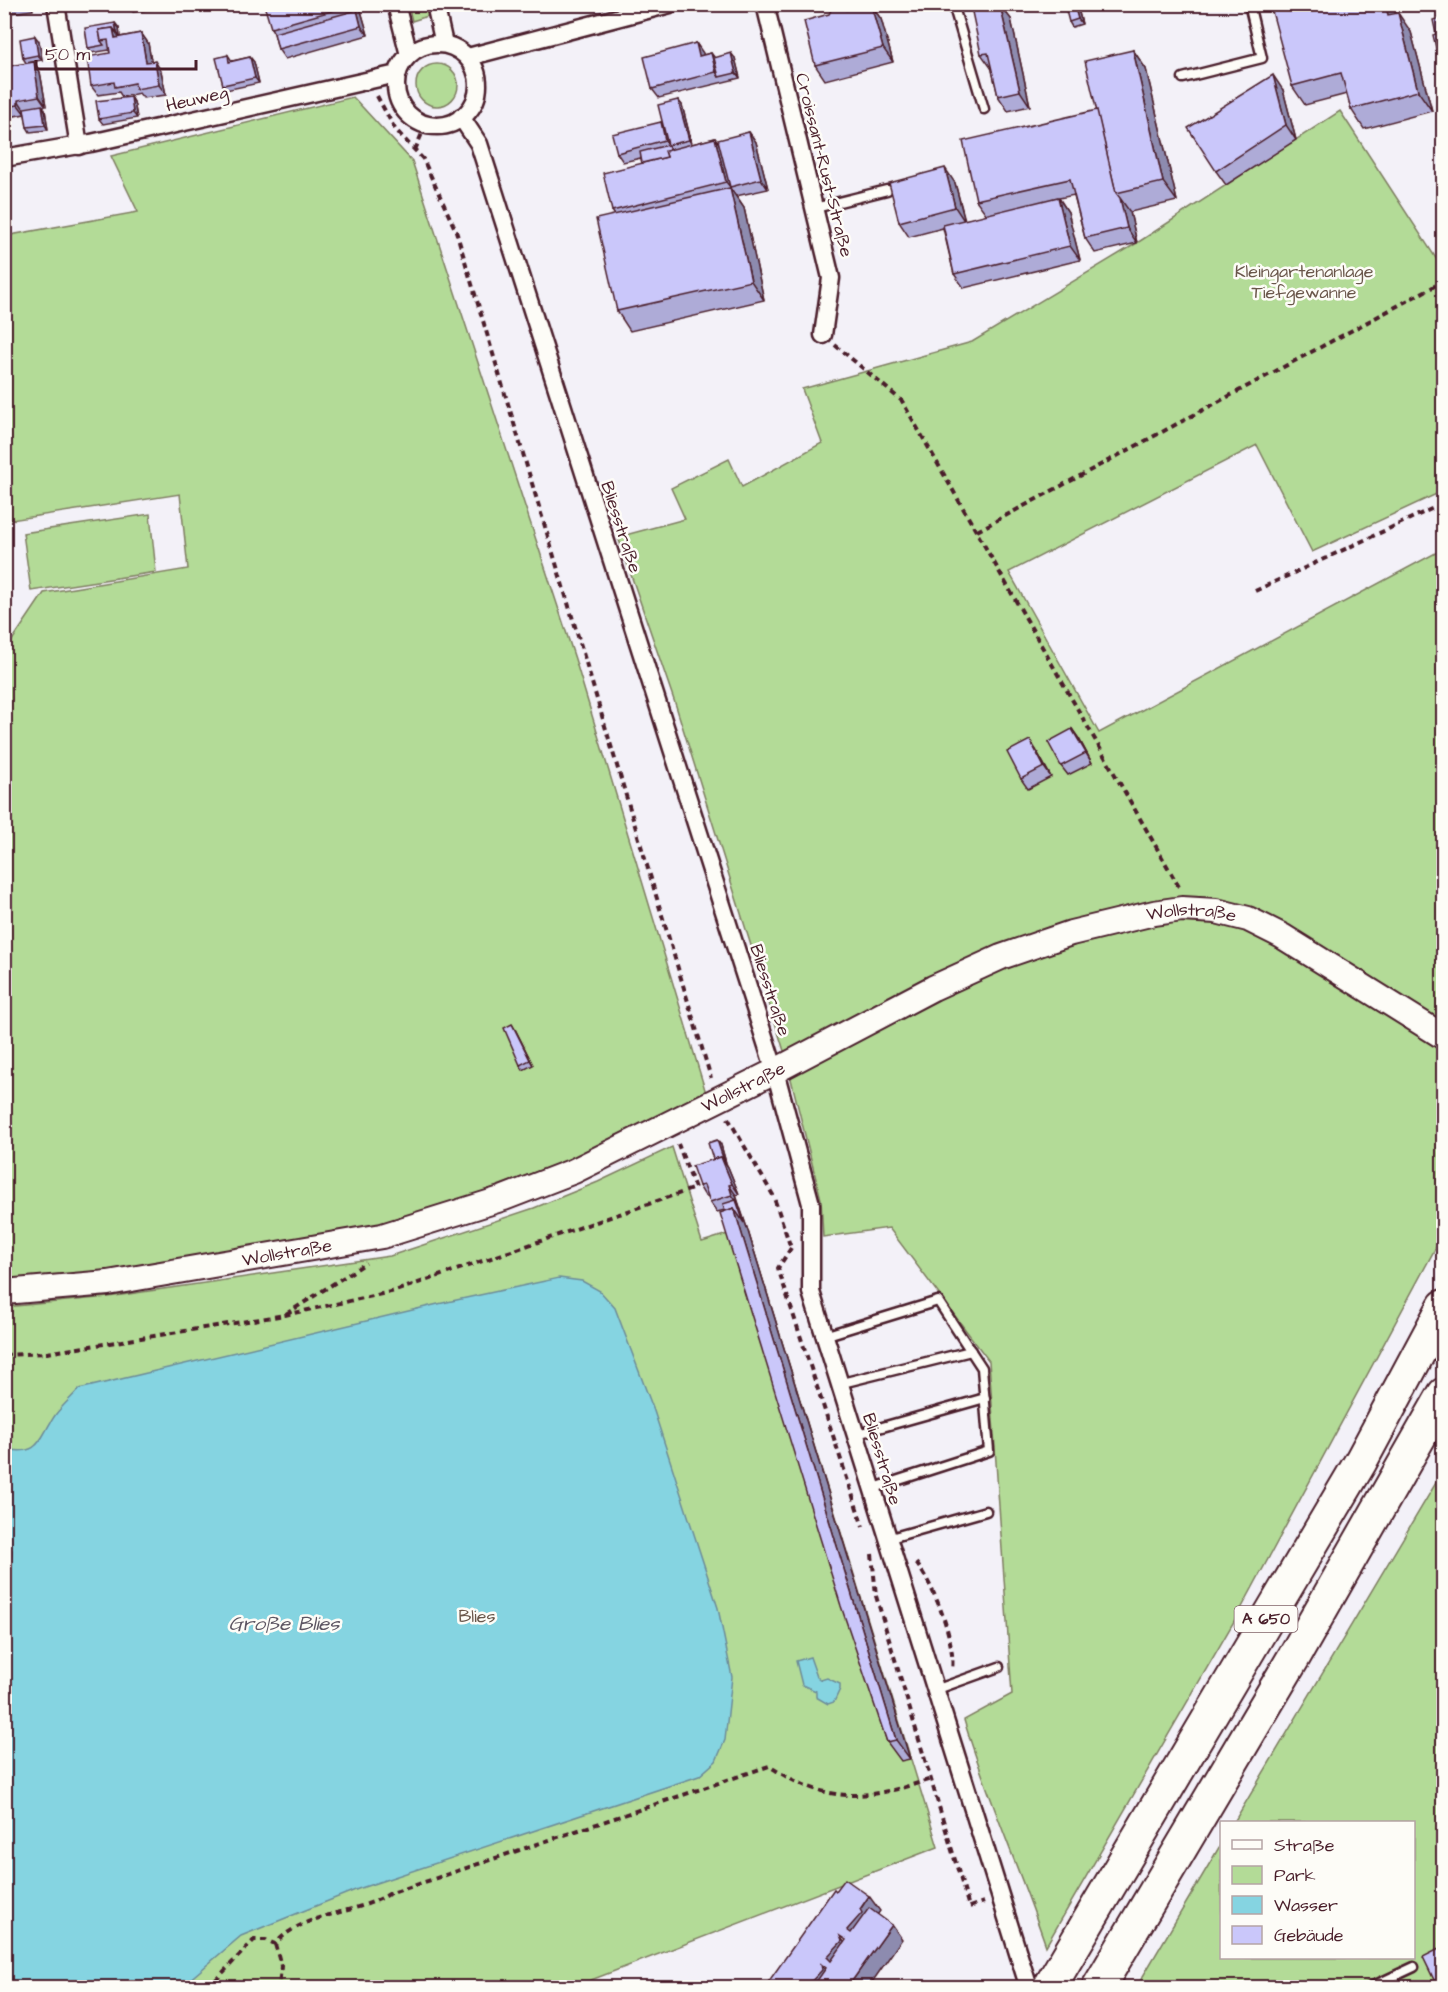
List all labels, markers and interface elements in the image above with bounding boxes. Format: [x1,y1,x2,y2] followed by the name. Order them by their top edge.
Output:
[36,33,196,71] scale bar
[45,42,90,67] text: 50 m
[789,70,859,260] street label: Croissant-Rust-Straße
[163,80,231,119] street label: Heuweg
[1235,259,1374,306] park label: Kleingartenanlage Tiefgewanne
[594,478,648,576] street label: Bliesstraße
[1145,896,1239,928] street label: Wollstraße
[743,941,797,1039] street label: Bliesstraße
[697,1055,790,1118] street label: Wollstraße
[240,1232,334,1272] street label: Wollstraße
[856,1410,908,1508] street label: Bliesstraße
[458,1604,496,1629] park label: Blies
[1234,1606,1298,1632] road number: A 650
[229,1610,340,1638] water label: Große Blies
[1220,1821,1415,1959] legend
[1274,1833,1335,1858] text: Straße
[1274,1863,1316,1888] text: Park
[1274,1893,1338,1918] text: Wasser
[1274,1923,1344,1948] text: Gebäude

